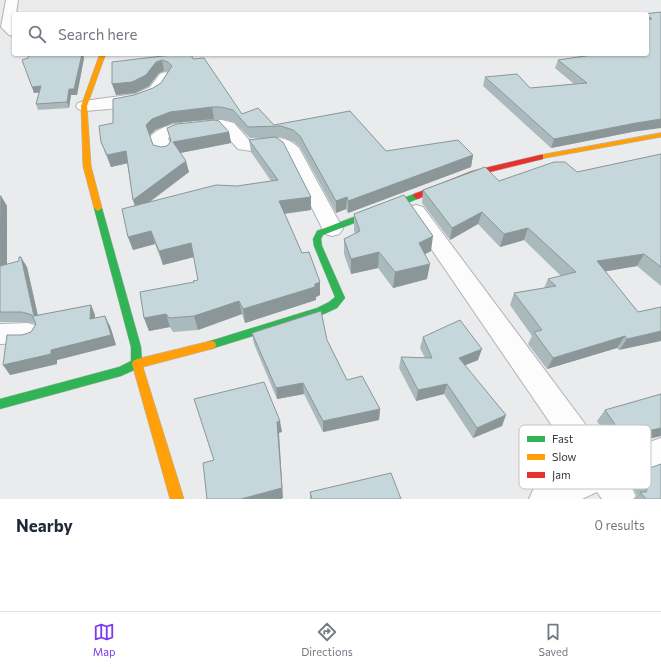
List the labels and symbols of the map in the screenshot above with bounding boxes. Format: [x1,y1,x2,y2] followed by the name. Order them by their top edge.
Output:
[519,425,651,489] legend
[552,432,574,445] text: Fast
[552,450,577,463] text: Slow
[552,468,571,482] text: Jam

